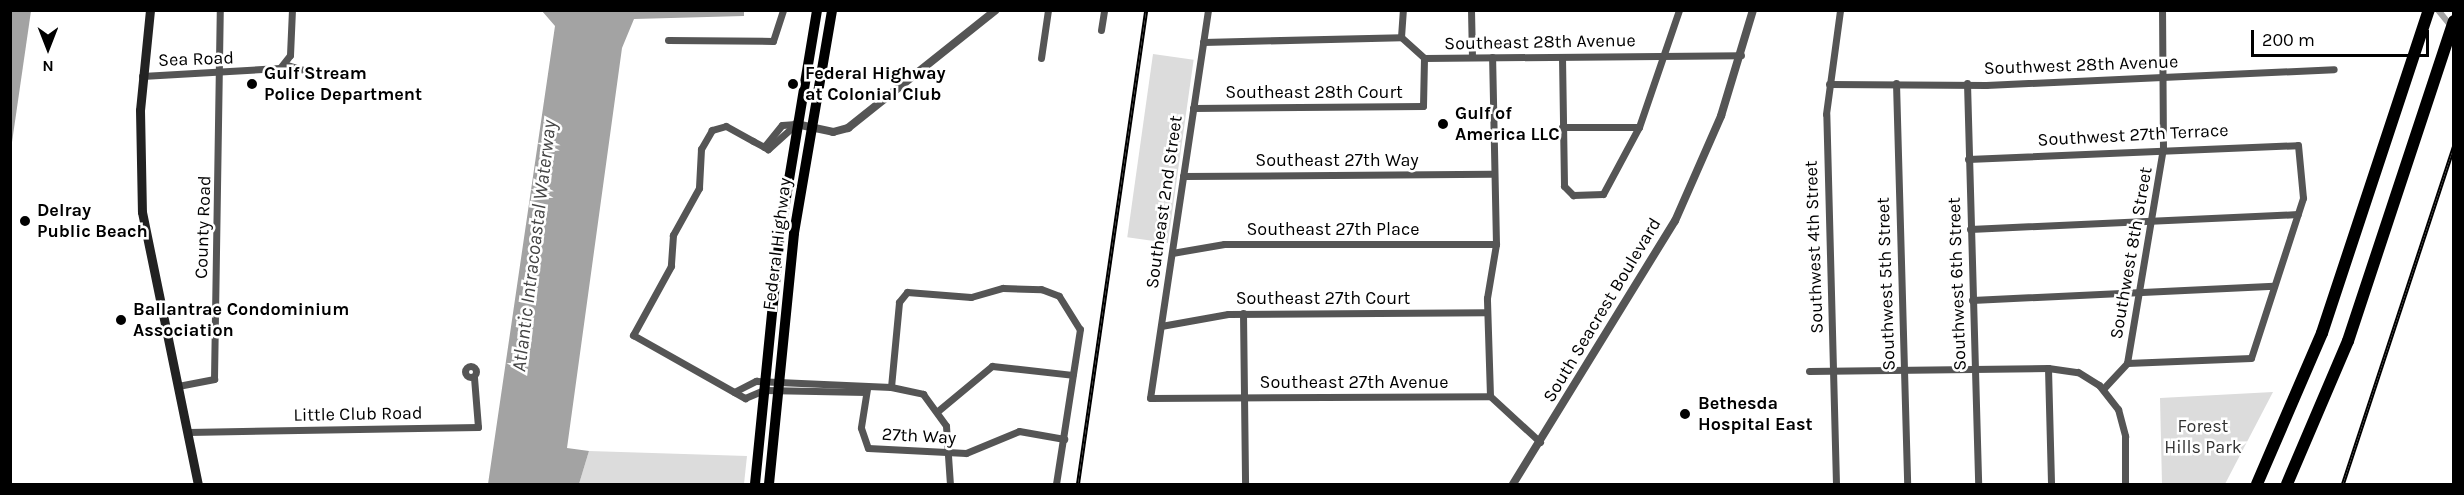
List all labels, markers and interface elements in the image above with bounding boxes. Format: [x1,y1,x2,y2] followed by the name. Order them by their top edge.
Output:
[18,18,78,78] north arrow
[2254,18,2432,56] scale bar
[2262,29,2315,51] text: 200 m
[1444,30,1636,54] street label: Southeast 28th Avenue
[158,47,234,71] street label: Sea Road
[1983,51,2179,79] street label: Southwest 28th Avenue
[42,57,54,76] text: N
[264,63,422,106] place label: Gulf Stream Police Department
[805,63,946,106] place label: Federal Highway at Colonial Club
[245,77,259,91] marker: Gulf Stream Police Department
[786,77,800,91] marker: Federal Highway at Colonial Club
[1225,81,1403,103] street label: Southeast 28th Court
[1455,103,1560,146] place label: Gulf of America LLC
[1141,114,1187,290] street label: Southeast 2nd Street
[1436,117,1450,131] marker: Gulf of America LLC
[507,119,561,373] water label: Atlantic Intracoastal Waterway
[2037,119,2229,151] street label: Southwest 27th Terrace
[1255,149,1419,171] street label: Southeast 27th Way
[1800,160,1828,334] street label: Southwest 4th Street
[2105,165,2157,341] street label: Southwest 8th Street
[190,175,216,279] street label: County Road
[758,176,796,312] street label: Federal Highway
[1872,197,1900,371] street label: Southwest 5th Street
[1943,197,1971,371] street label: Southwest 6th Street
[37,200,148,242] place label: Delray Public Beach
[18,214,32,228] marker: Delray Public Beach
[1538,214,1666,406] street label: South Seacrest Boulevard
[1246,218,1420,240] street label: Southeast 27th Place
[1236,287,1410,309] street label: Southeast 27th Court
[133,299,349,342] place label: Ballantrae Condominium Association
[114,313,128,327] marker: Ballantrae Condominium Association
[1260,371,1448,393] street label: Southeast 27th Avenue
[1698,393,1813,436] place label: Bethesda Hospital East
[293,402,423,426] street label: Little Club Road
[1676,405,1694,423] marker: Bethesda Hospital East
[2164,416,2242,458] park label: Forest Hills Park
[881,423,957,449] street label: 27th Way

